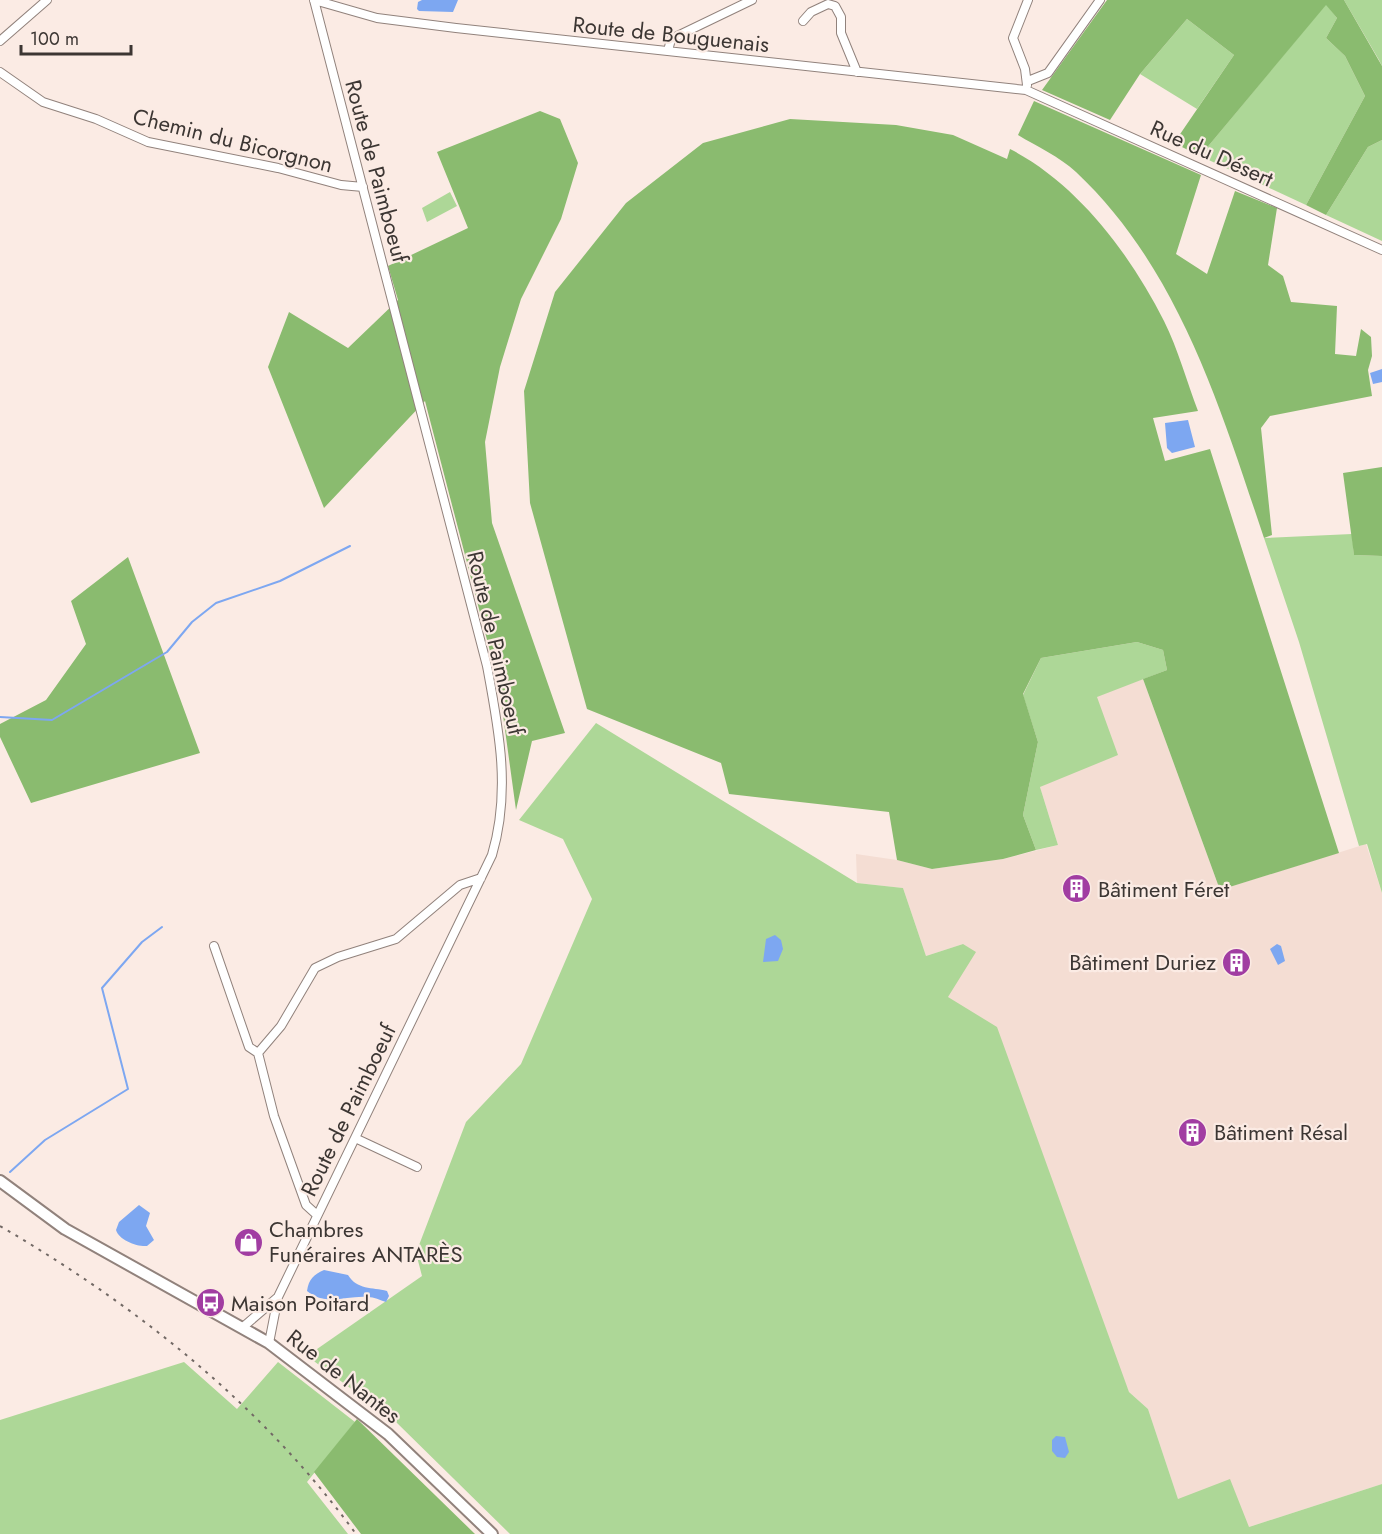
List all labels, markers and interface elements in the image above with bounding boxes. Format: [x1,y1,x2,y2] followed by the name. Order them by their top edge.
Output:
[571,8,771,60] street label: Route de Bouguenais
[21,18,130,56] scale bar
[30,26,79,52] text: 100 m
[337,76,417,267] street label: Route de Paimboeuf
[130,100,336,180] street label: Chemin du Bicorgnon
[1145,112,1279,195] street label: Rue du Désert
[459,548,533,739] street label: Route de Paimboeuf
[1061,873,1093,905] building icon: Bâtiment Féret
[1098,873,1230,905] place label: Bâtiment Féret
[1069,946,1216,978] place label: Bâtiment Duriez
[1221,946,1253,978] building icon: Bâtiment Duriez
[292,1018,404,1202] street label: Route de Paimboeuf
[1177,1116,1209,1148] building icon: Bâtiment Résal
[1214,1116,1348,1148] place label: Bâtiment Résal
[269,1213,462,1270] place label: Chambres Funéraires ANTARÈS
[232,1226,264,1258] shop icon: Chambres Funéraires ANTARÈS
[194,1287,226,1319] bus stop icon: Maison Poitard
[231,1287,369,1319] place label: Maison Poitard
[280,1321,408,1431] street label: Rue de Nantes

